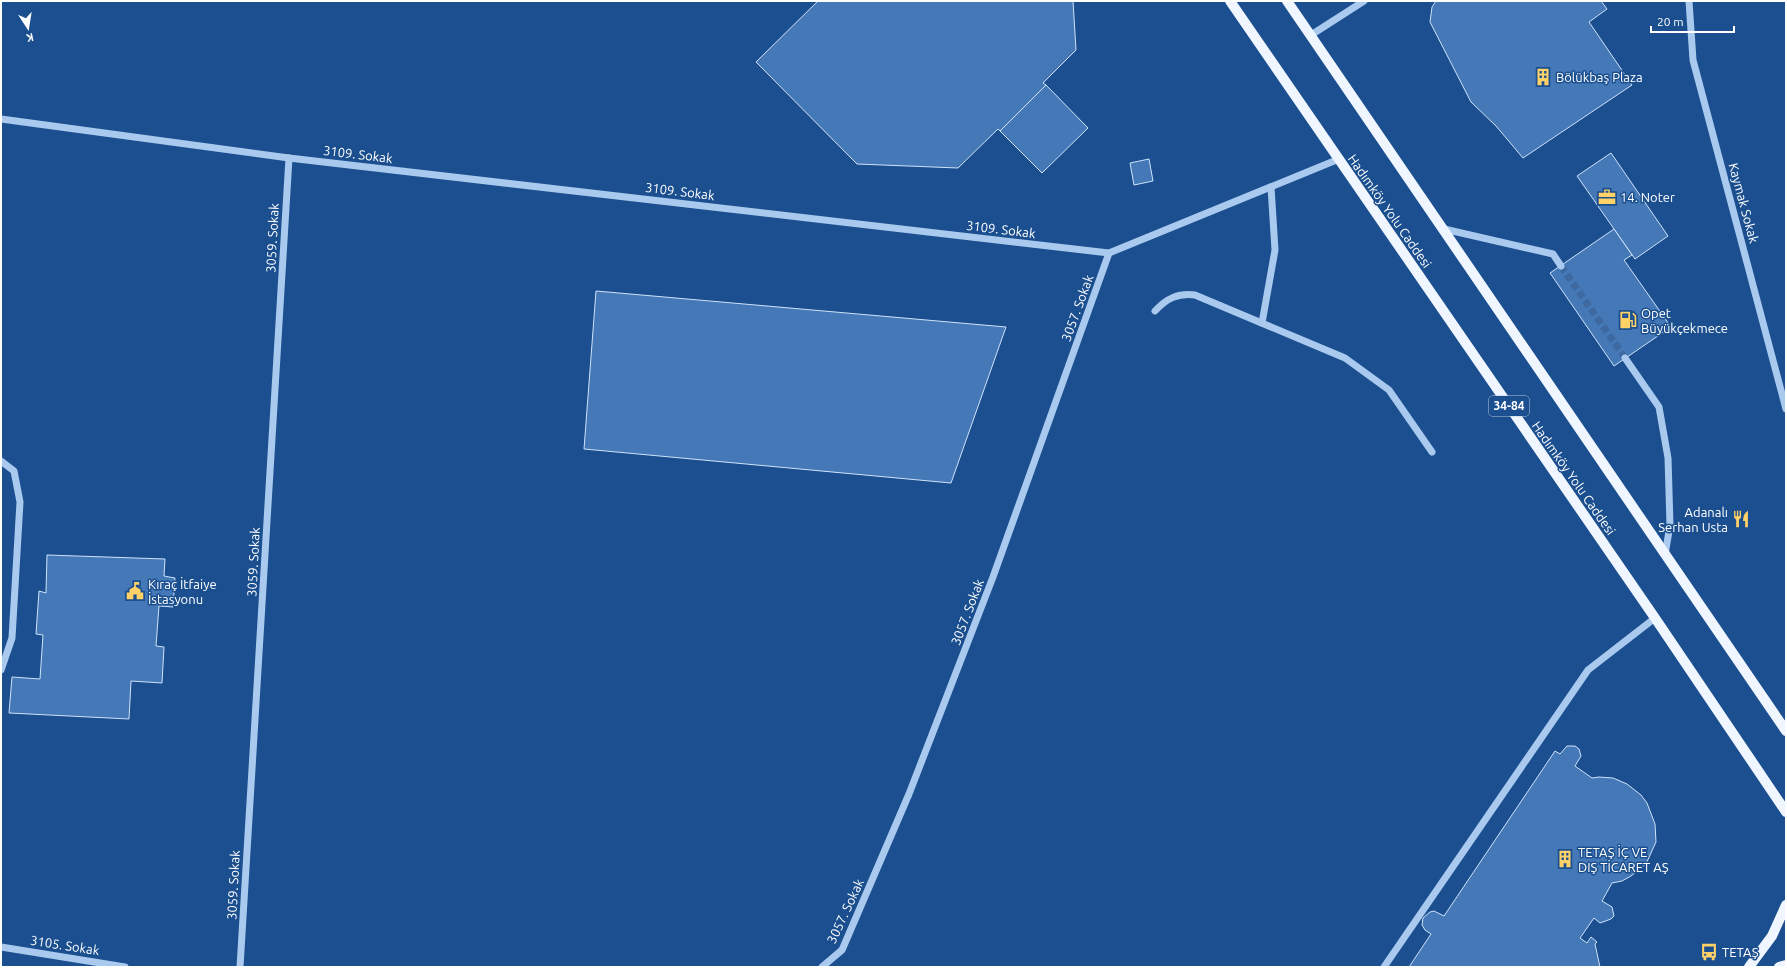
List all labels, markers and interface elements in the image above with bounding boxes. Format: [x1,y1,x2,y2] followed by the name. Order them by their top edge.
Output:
[8,8,48,48] north arrow
[1651,8,1734,34] scale bar
[1657,15,1684,28] text: 20 m
[25,31,35,45] text: K
[1533,67,1553,87] building icon: Bölükbaş Plaza
[1556,70,1643,84] place label: Bölükbaş Plaza
[323,143,394,165] street label: 3109. Sokak
[1346,152,1434,270] street label: Hadımköy Yolu Caddesi
[1727,161,1762,245] street label: Kaymak Sokak
[645,180,716,202] street label: 3109. Sokak
[1597,187,1617,207] office icon: 14. Noter
[1620,190,1675,204] place label: 14. Noter
[263,202,281,273] street label: 3059. Sokak
[966,218,1037,240] street label: 3109. Sokak
[1058,272,1096,343] street label: 3057. Sokak
[1641,306,1728,335] place label: Opet Büyükçekmece
[1618,310,1638,330] fuel station icon: Opet Büyükçekmece
[1489,396,1529,416] road number: 34-84
[1530,419,1618,537] street label: Hadımköy Yolu Caddesi
[1658,505,1728,534] place label: Adanalı Serhan Usta
[1731,509,1751,529] restaurant icon: Adanalı Serhan Usta
[244,526,262,597] street label: 3059. Sokak
[148,576,217,606] place label: Kıraç İtfaiye İstasyonu
[948,577,986,647] street label: 3057. Sokak
[125,581,145,601] public building icon: Kıraç İtfaiye İstasyonu
[1578,844,1669,874] place label: TETAŞ İÇ VE DIŞ TİCARET AŞ
[224,849,242,920] street label: 3059. Sokak
[1555,849,1575,869] building icon: TETAŞ İÇ VE DIŞ TİCARET AŞ
[824,876,866,946] street label: 3057. Sokak
[29,933,101,957] street label: 3105. Sokak
[1699,942,1719,962] bus stop icon: TETAŞ
[1722,945,1759,959] place label: TETAŞ

